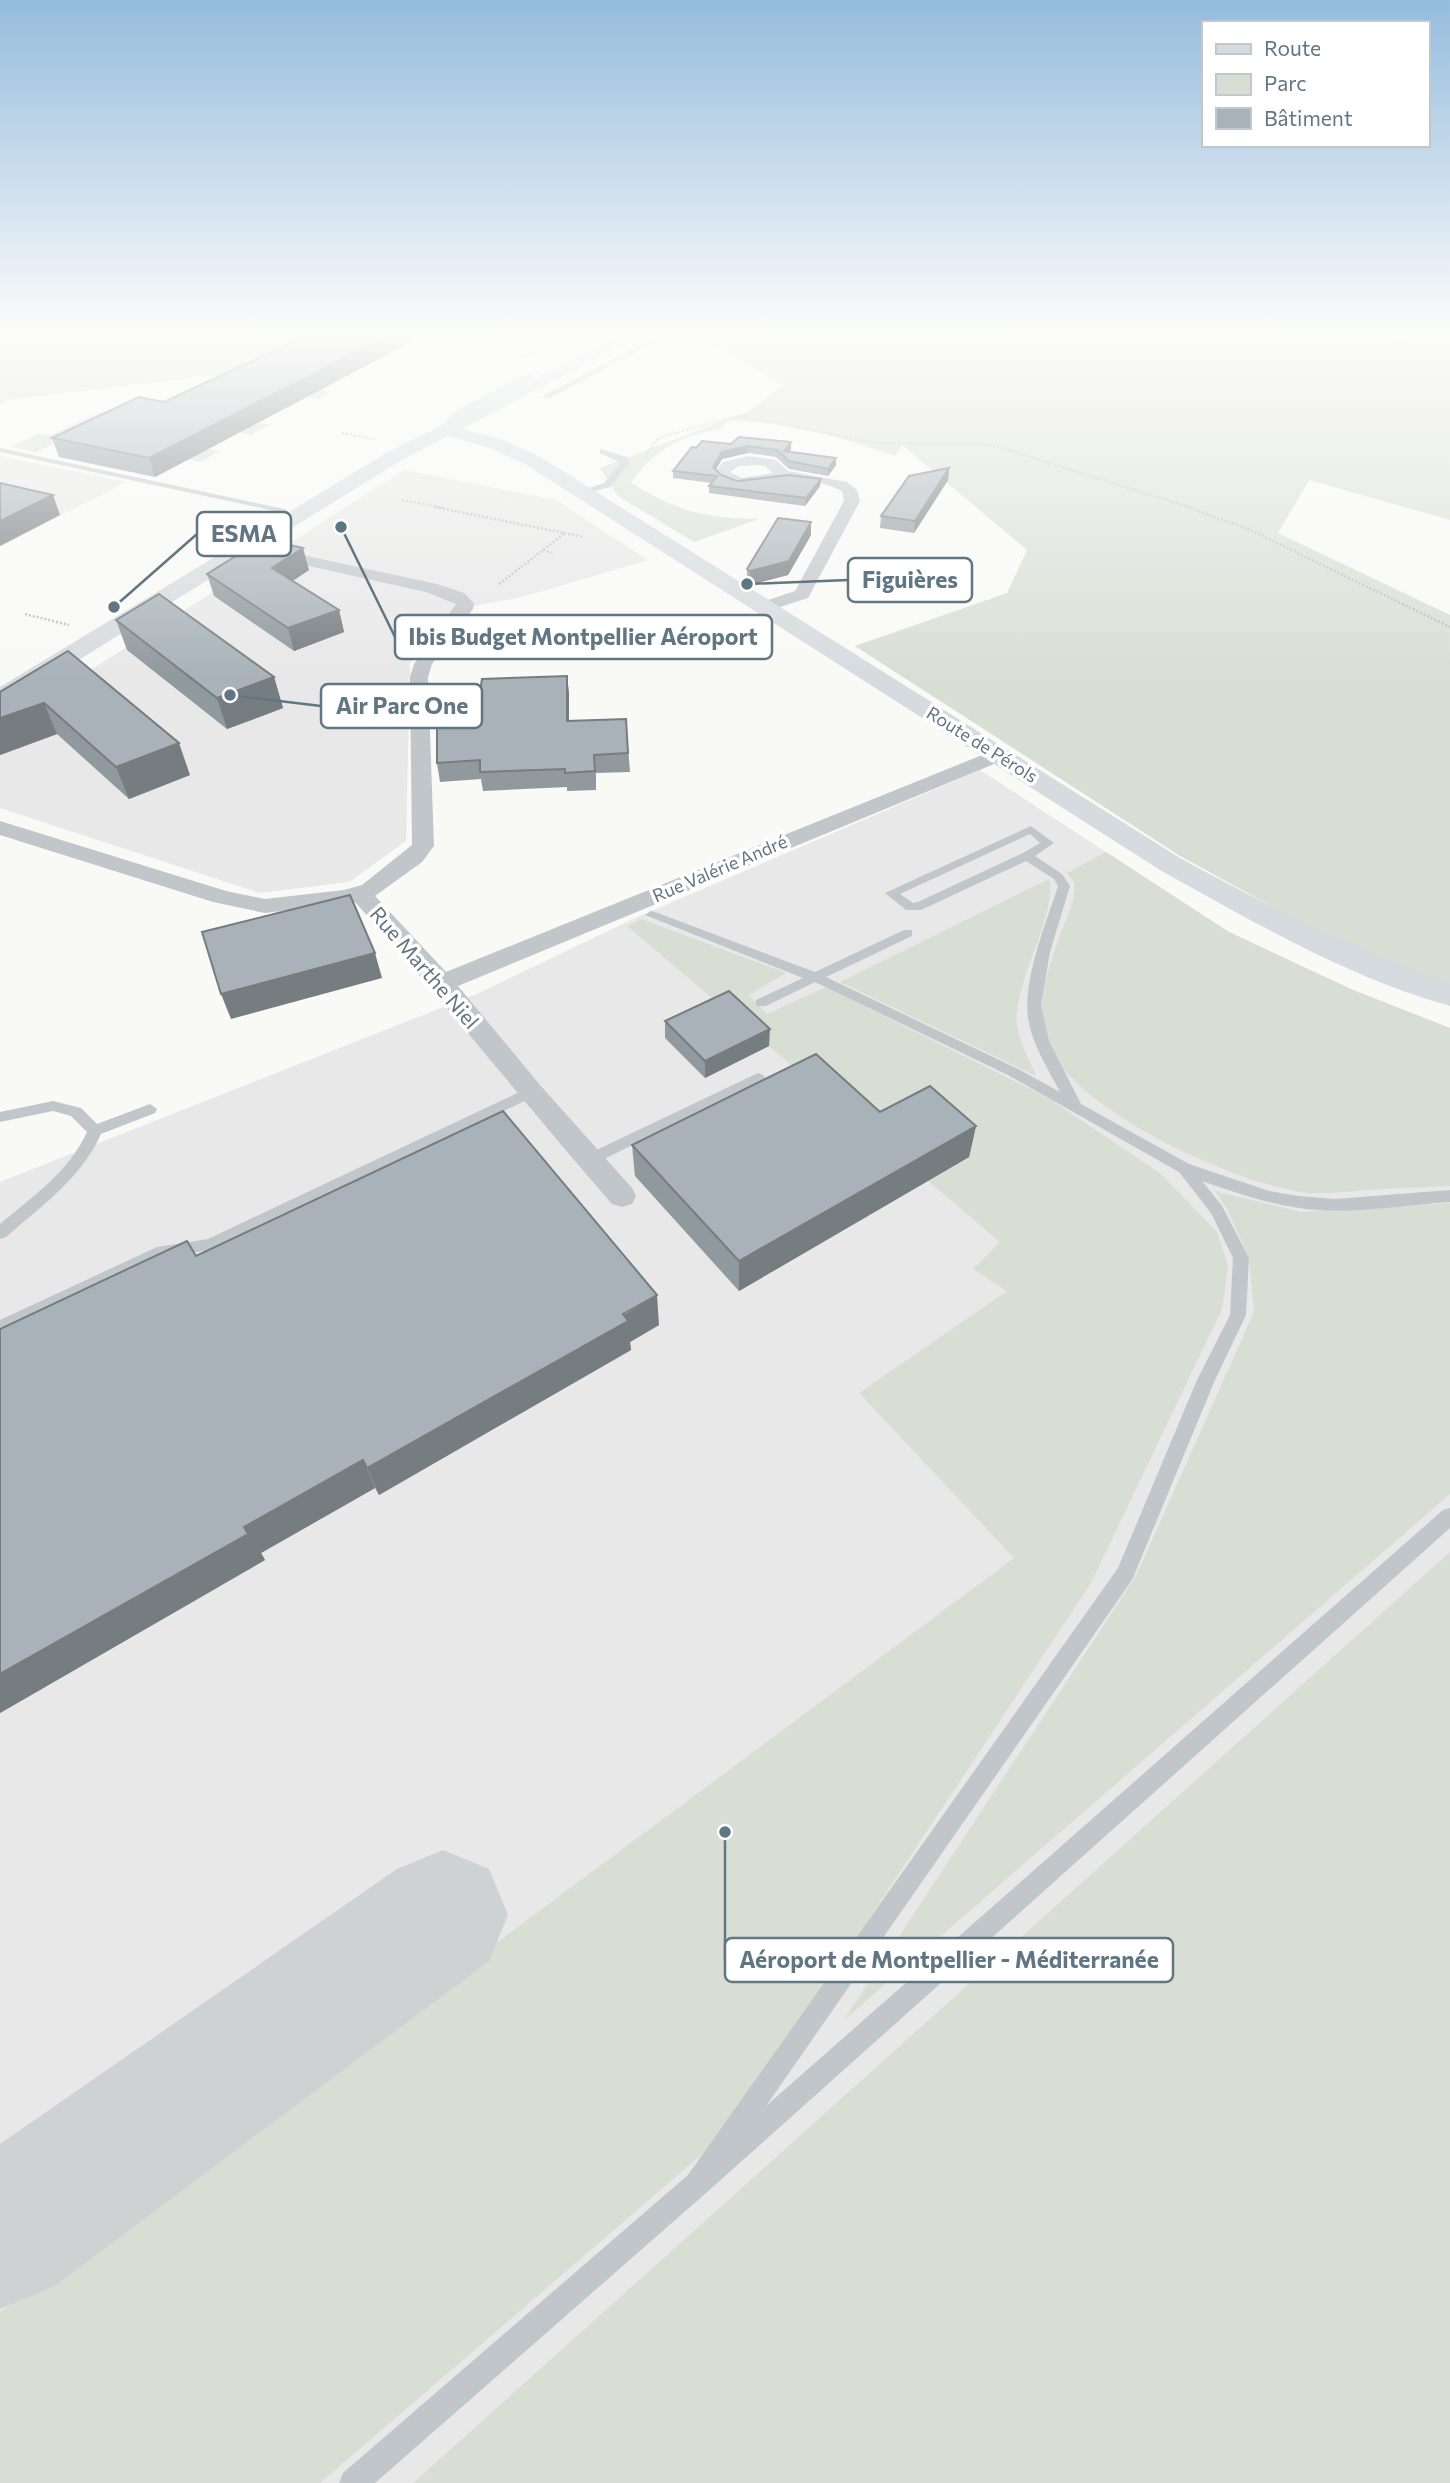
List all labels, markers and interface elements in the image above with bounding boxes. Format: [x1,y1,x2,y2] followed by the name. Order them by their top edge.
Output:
[1202,21,1429,147] legend
[1264,35,1321,60] text: Route
[1264,70,1307,95] text: Parc
[1264,105,1353,130] text: Bâtiment
[197,512,291,556] callout: ESMA
[211,519,278,547] text: ESMA
[848,558,972,602] callout: Figuières
[862,565,958,593] text: Figuières
[395,615,772,659] callout: Ibis Budget Montpellier Aéroport
[408,622,758,650] text: Ibis Budget Montpellier Aéroport
[321,684,482,728] callout: Air Parc One
[336,691,468,719] text: Air Parc One
[923,701,1042,787] street label: Route de Pérols
[649,830,790,906] street label: Rue Valérie André
[365,901,485,1033] street label: Rue Marthe Niel
[725,1938,1173,1982] callout: Aéroport de Montpellier - Méditerranée
[739,1945,1159,1973] text: Aéroport de Montpellier - Méditerranée

